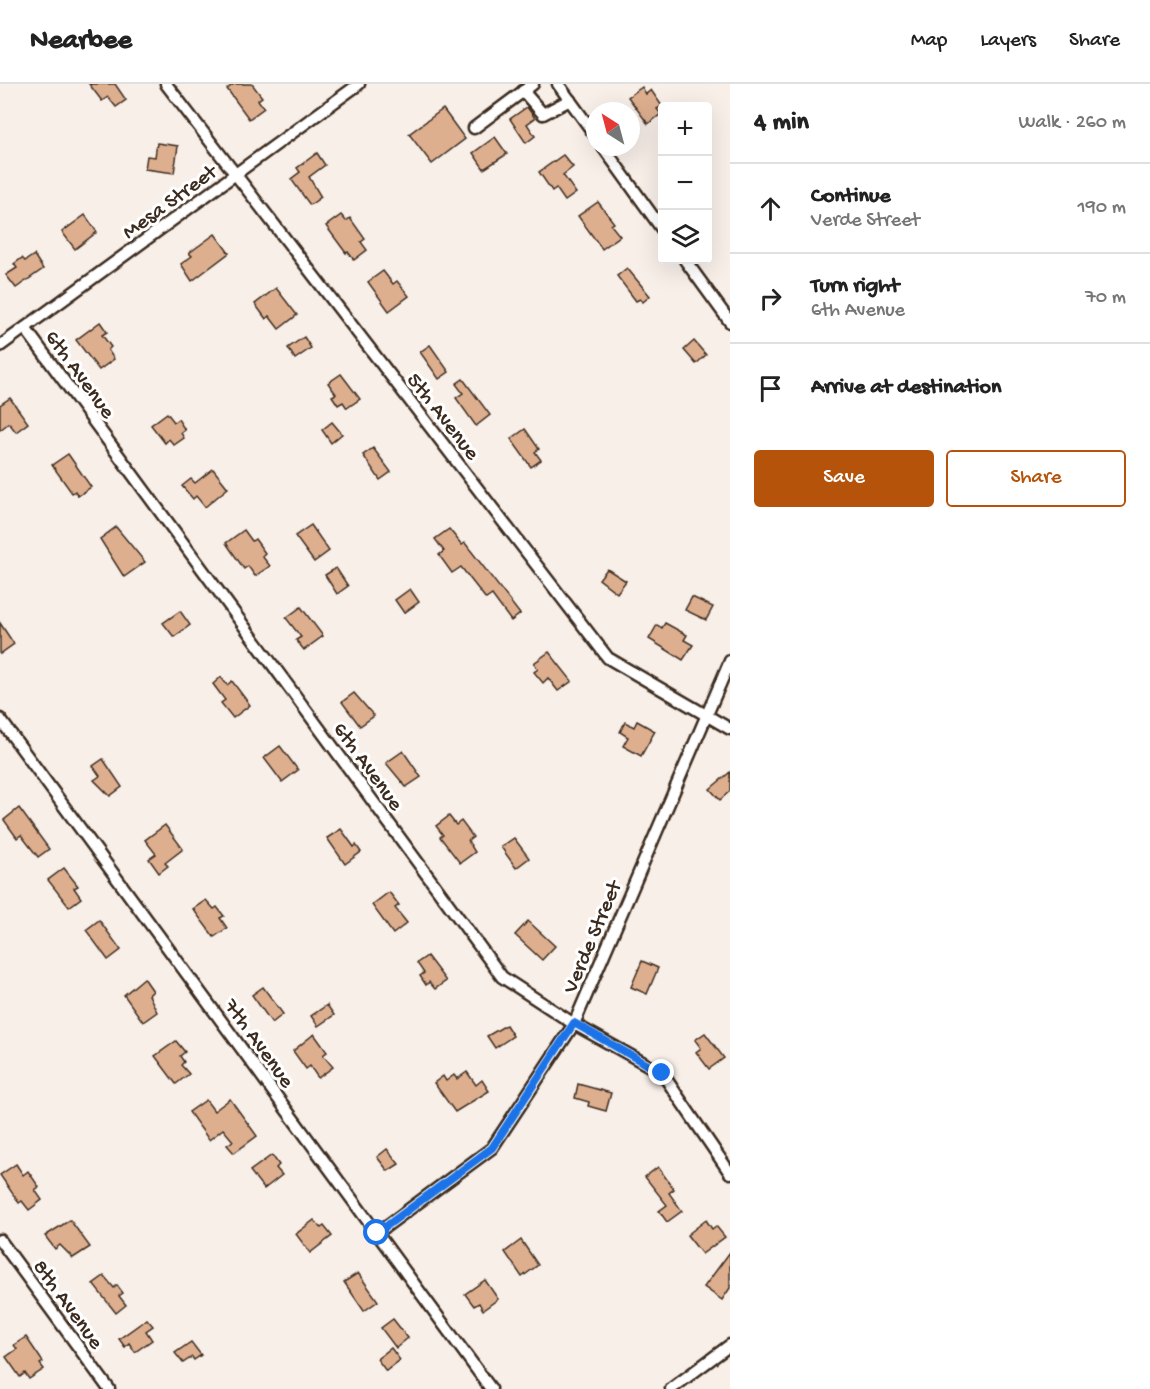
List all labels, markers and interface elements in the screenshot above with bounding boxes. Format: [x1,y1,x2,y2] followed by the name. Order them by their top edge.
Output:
[30,25,132,58] text: Nearbee
[911,29,947,54] text: Map
[980,29,1036,54] text: Layers
[1069,29,1120,54] text: Share
[586,102,640,156] north arrow
[658,102,712,264] map controls
[658,102,712,156] button: +
[754,108,809,139] text: 4 min
[1019,112,1126,135] text: Walk · 260 m
[658,156,712,210] button: −
[118,159,224,246] street label: Mesa Street
[811,184,891,210] text: Continue
[754,192,787,225] icon: ahead
[1078,197,1126,220] text: 190 m
[658,210,712,264] button: layers
[811,210,920,233] text: Verde Street
[811,274,899,300] text: Turn right
[754,282,787,315] icon: right
[1085,287,1126,310] text: 70 m
[811,300,905,323] text: 6th Avenue
[38,326,120,425] street label: 6th Avenue
[400,369,484,467] street label: 5th Avenue
[754,372,787,405] icon: arrive
[811,375,1001,401] text: Arrive at destination
[754,450,934,507] button: Save
[946,450,1126,507] button: Share
[326,718,408,817] street label: 6th Avenue
[558,876,630,999] street label: Verde Street
[216,994,299,1094] street label: 7th Avenue
[648,1059,674,1085] route end
[363,1219,389,1245] route start
[26,1256,108,1356] street label: 8th Avenue

